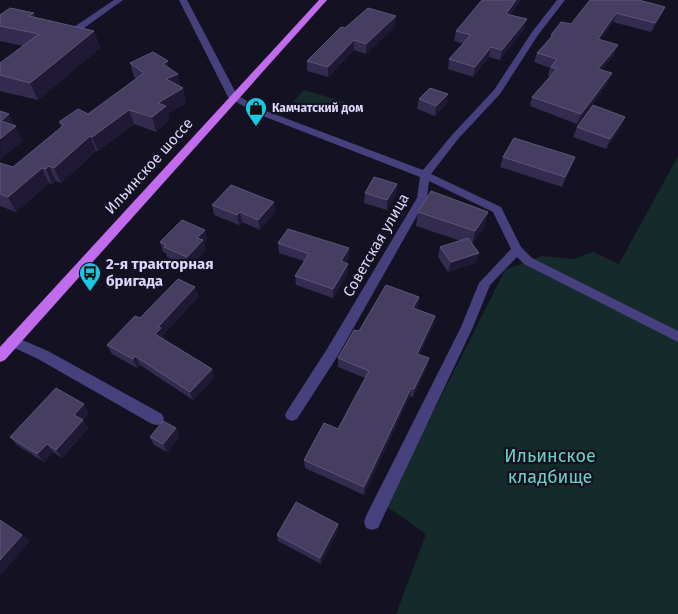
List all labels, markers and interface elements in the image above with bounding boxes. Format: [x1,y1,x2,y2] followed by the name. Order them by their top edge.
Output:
[244,96,268,127] shop icon: Камчатский дом
[272,101,363,115] place label: Камчатский дом
[101,114,197,218] street label: Ильинское шоссе
[339,190,413,300] street label: Советская улица
[106,255,214,290] place label: 2-я тракторная бригада
[78,261,102,292] bus stop icon: 2-я тракторная бригада
[504,445,596,488] park label: Ильинское кладбище

